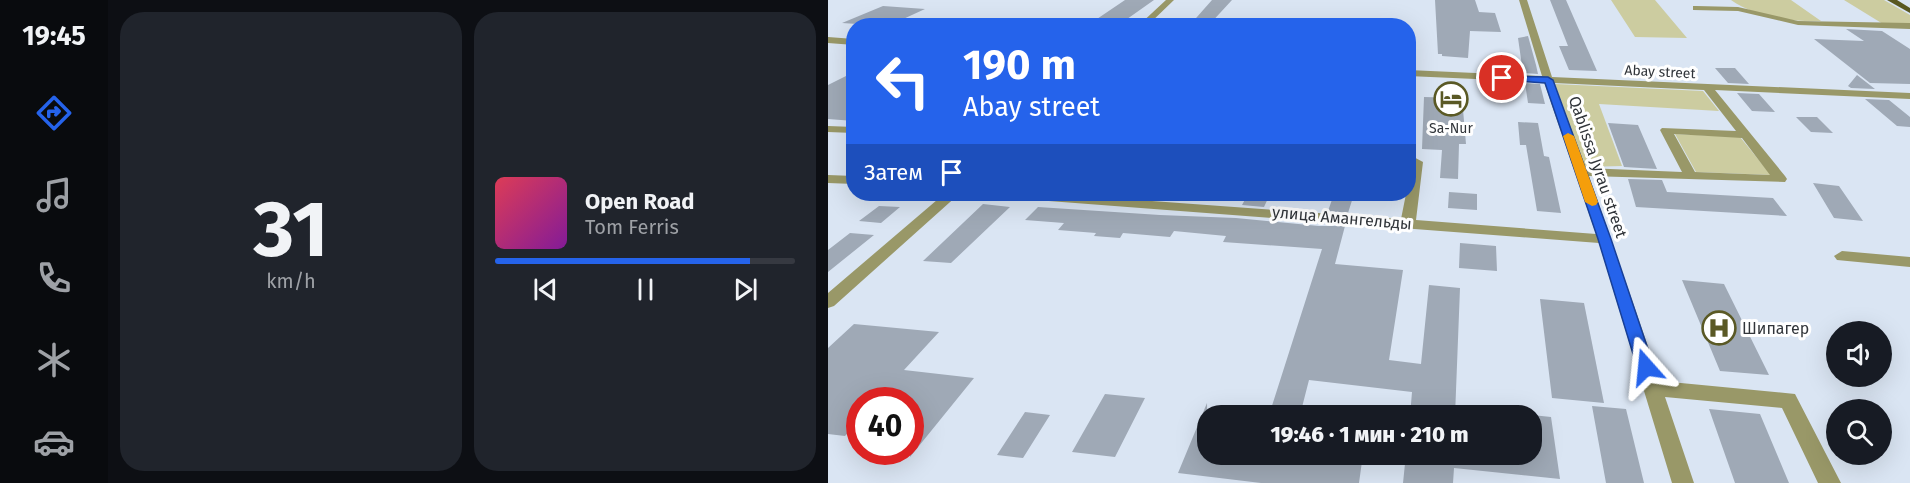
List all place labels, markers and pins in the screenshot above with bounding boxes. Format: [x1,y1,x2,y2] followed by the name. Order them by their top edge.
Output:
[1476,52,1527,103] pin
[1433,81,1469,117] hotel icon: Sa-Nur
[1429,120,1474,137] place label: Sa-Nur
[1701,310,1737,346] hospital icon: Шипагер
[1742,319,1809,338] place label: Шипагер

